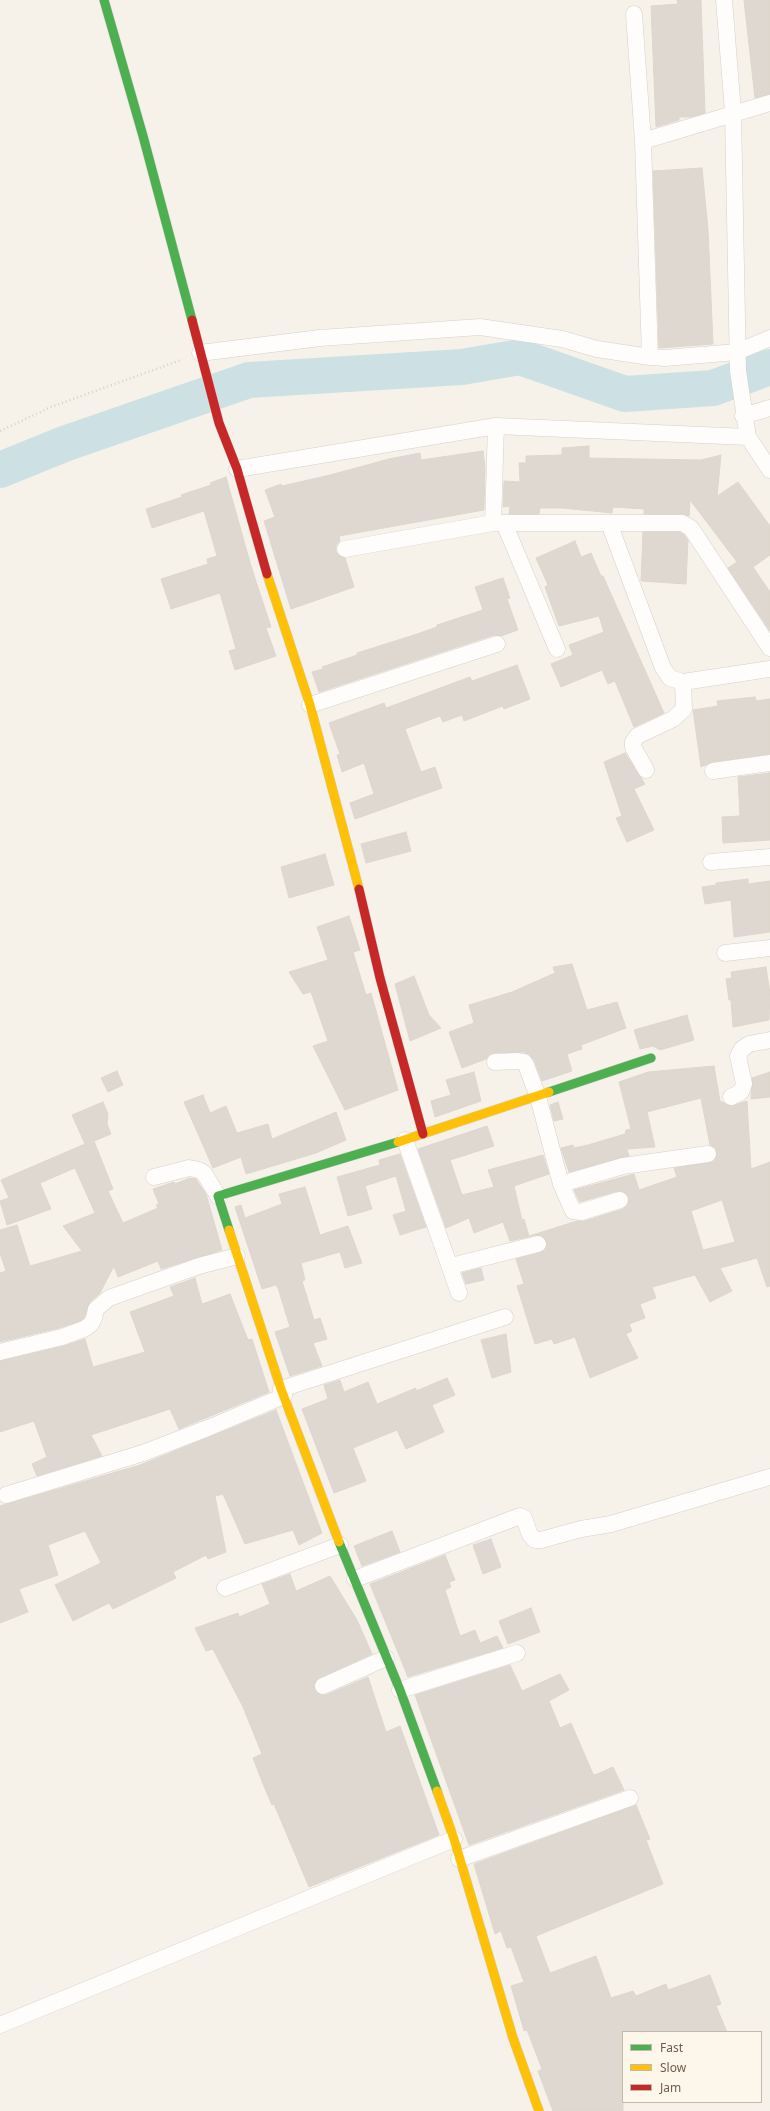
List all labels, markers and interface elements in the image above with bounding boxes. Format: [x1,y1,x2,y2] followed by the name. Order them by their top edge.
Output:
[622,2031,762,2103] legend
[660,2039,683,2056] text: Fast
[660,2059,686,2076] text: Slow
[660,2079,681,2096] text: Jam

